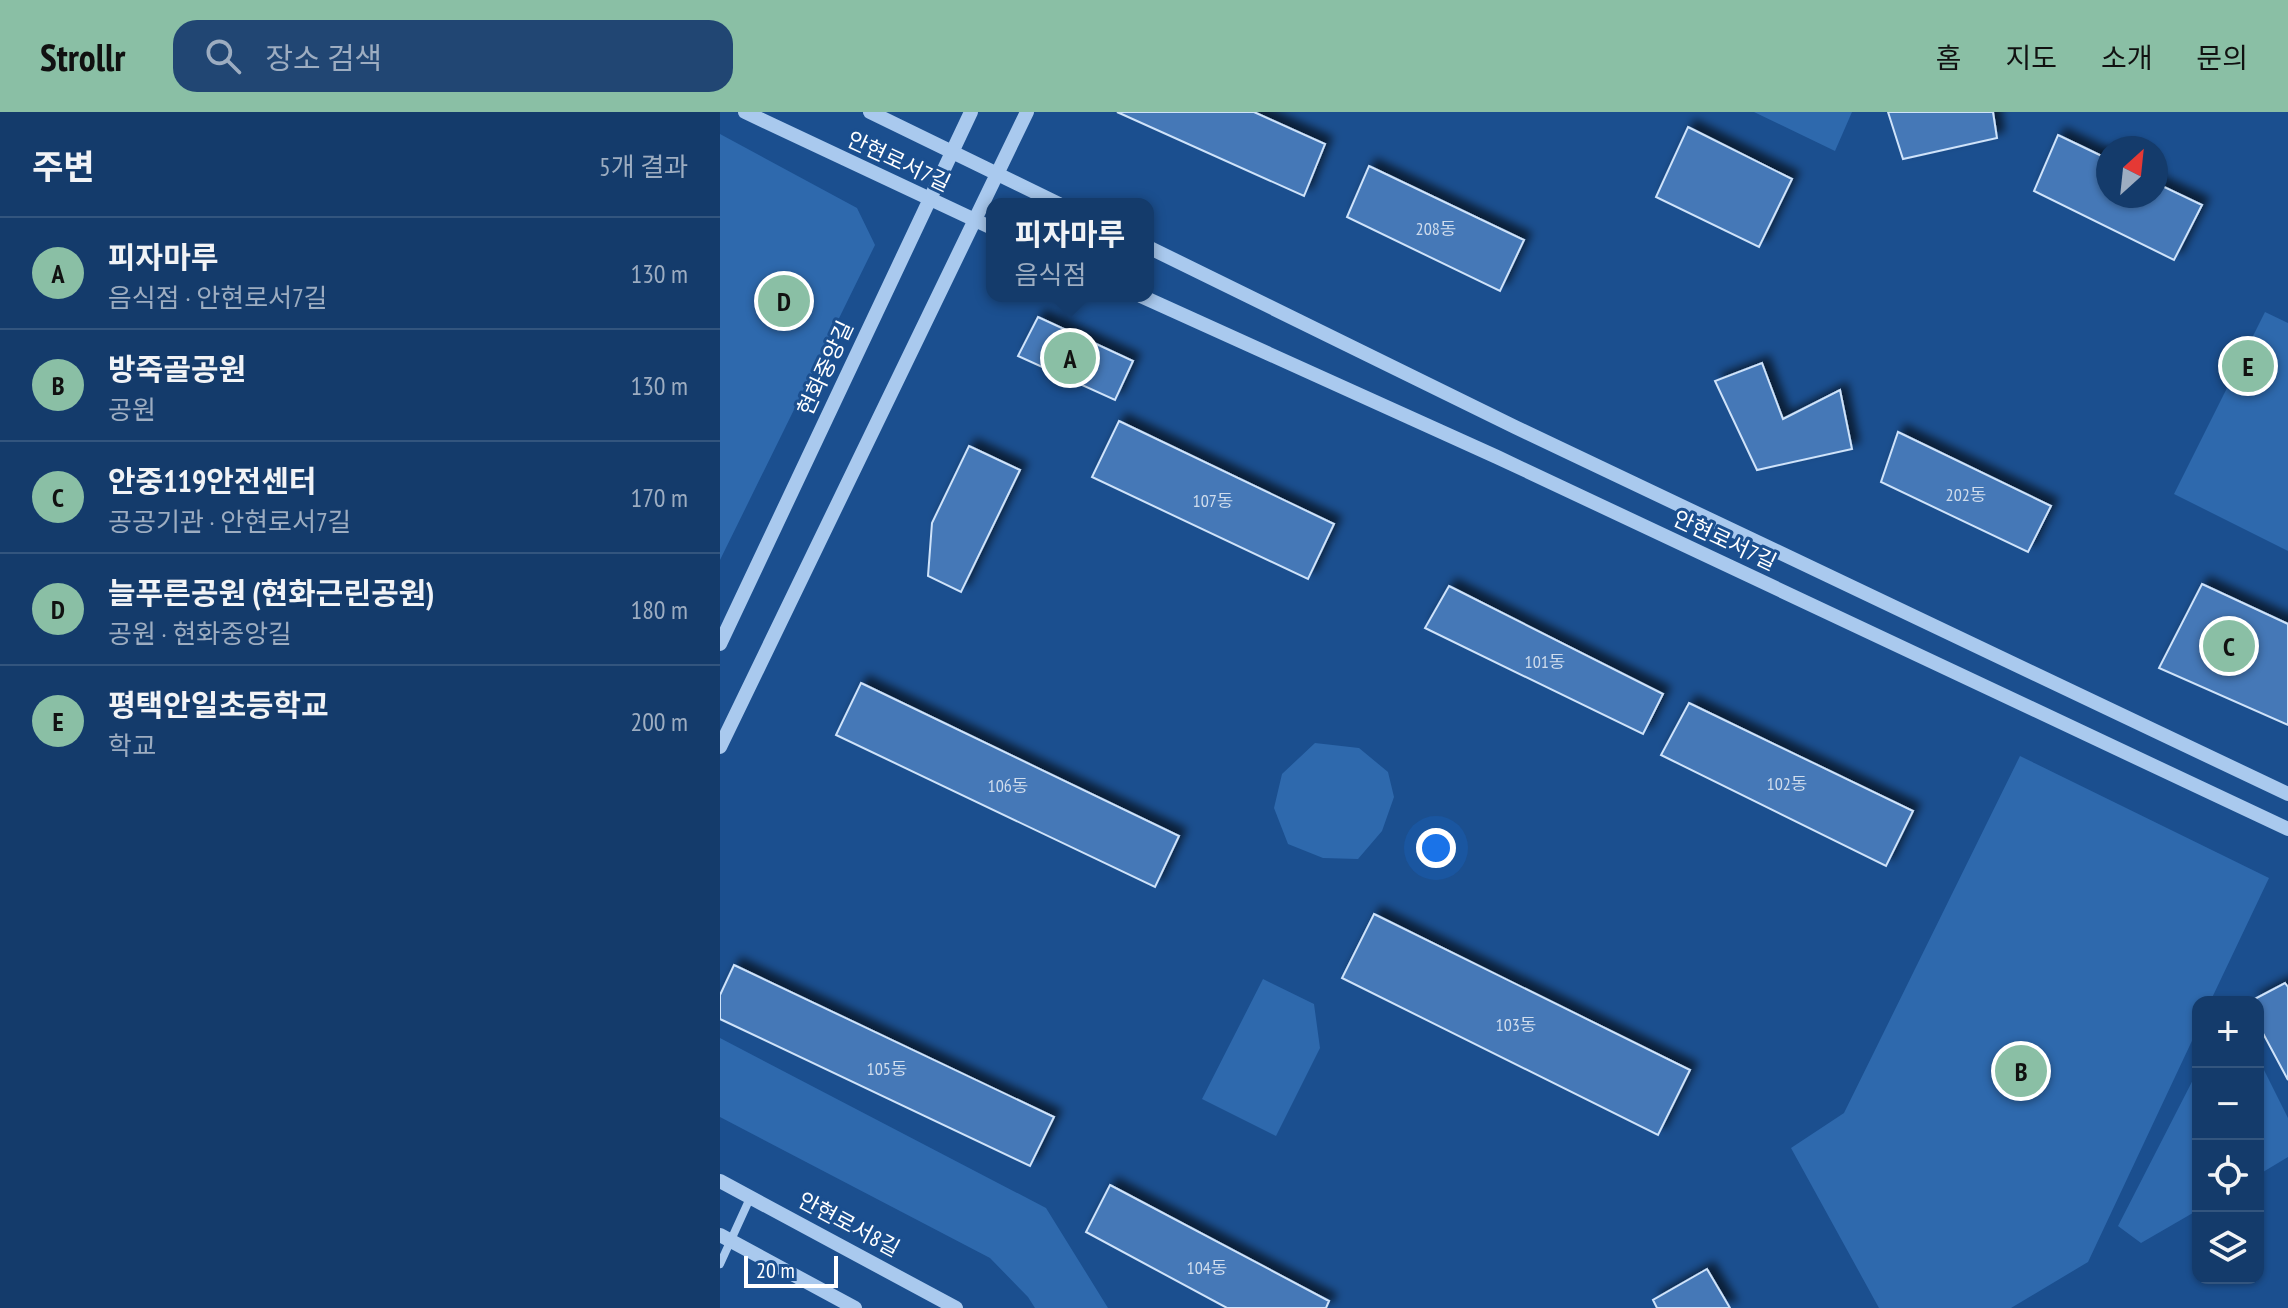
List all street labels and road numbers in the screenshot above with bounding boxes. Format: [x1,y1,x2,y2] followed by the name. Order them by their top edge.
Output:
[843,125,955,197] street label: 안현로서7길
[791,316,859,420] street label: 현화중앙길
[1669,504,1781,576] street label: 안현로서7길
[793,1186,905,1262] street label: 안현로서8길

